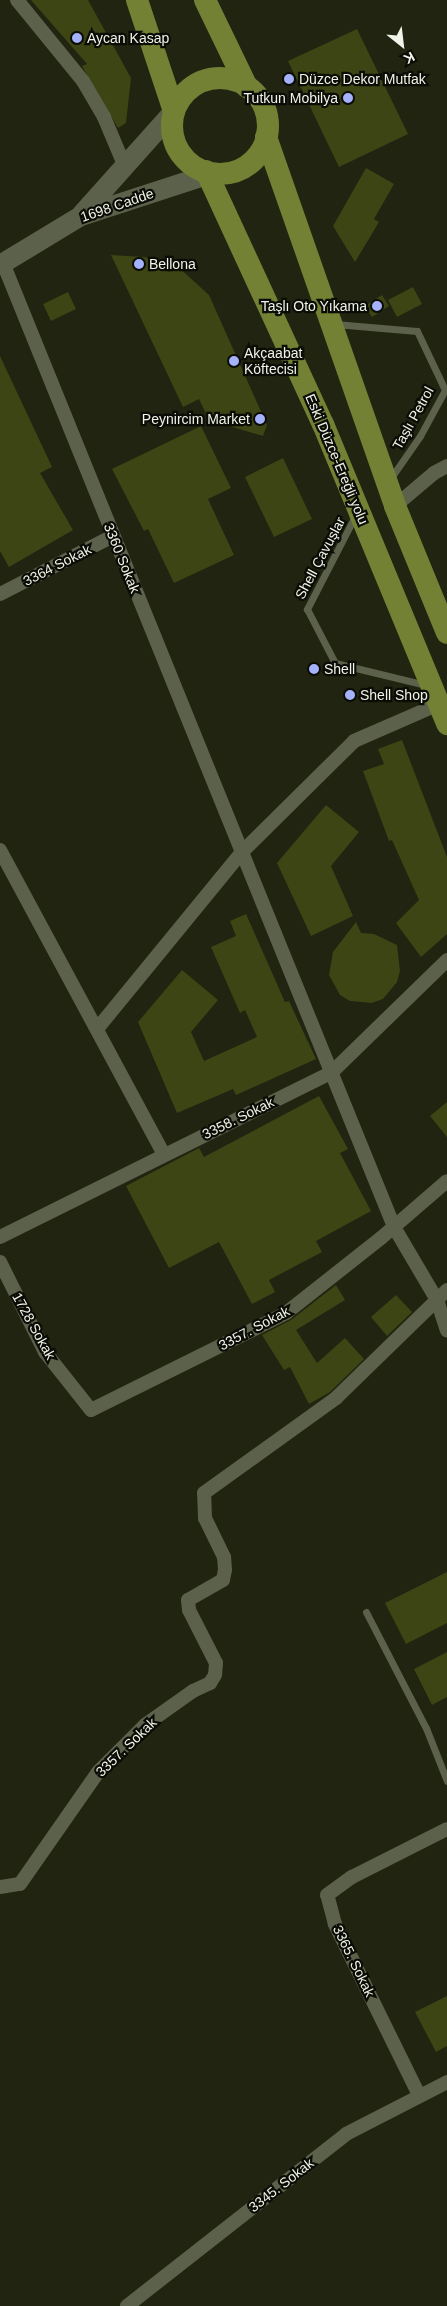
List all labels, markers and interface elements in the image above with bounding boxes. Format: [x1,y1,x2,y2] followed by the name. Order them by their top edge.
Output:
[377,20,427,70] north arrow
[87,30,169,46] place label: Aycan Kasap
[71,32,83,44] marker: Aycan Kasap
[401,49,418,68] text: K
[299,71,426,87] place label: Düzce Dekor Mutfak
[283,73,295,85] marker: Düzce Dekor Mutfak
[244,90,338,106] place label: Tutkun Mobilya
[342,92,354,104] marker: Tutkun Mobilya
[78,185,156,225] street label: 1698 Cadde
[149,256,196,272] place label: Bellona
[133,258,145,270] marker: Bellona
[260,298,367,314] place label: Taşlı Oto Yıkama
[371,300,383,312] marker: Taşlı Oto Yıkama
[244,345,302,378] place label: Akçaabat Köftecisi
[228,355,240,367] marker: Akçaabat Köftecisi
[389,384,437,452] street label: Taşlı Petrol
[302,391,372,527] street label: Eski Düzce-Ereğli yolu
[142,411,250,427] place label: Peynircim Market
[254,413,266,425] marker: Peynircim Market
[291,514,349,602] street label: Shell Çavuşlar
[100,521,144,595] street label: 3360 Sokak
[20,541,94,589] street label: 3364 Sokak
[324,661,355,677] place label: Shell
[308,663,320,675] marker: Shell
[360,687,428,703] place label: Shell Shop
[344,689,356,701] marker: Shell Shop
[199,1093,277,1143] street label: 3358. Sokak
[9,1290,59,1362] street label: 1728 Sokak
[216,1302,292,1354] street label: 3357. Sokak
[92,1714,160,1780] street label: 3357. Sokak
[329,1922,379,2000] street label: 3365. Sokak
[245,2154,317,2216] street label: 3345. Sokak

